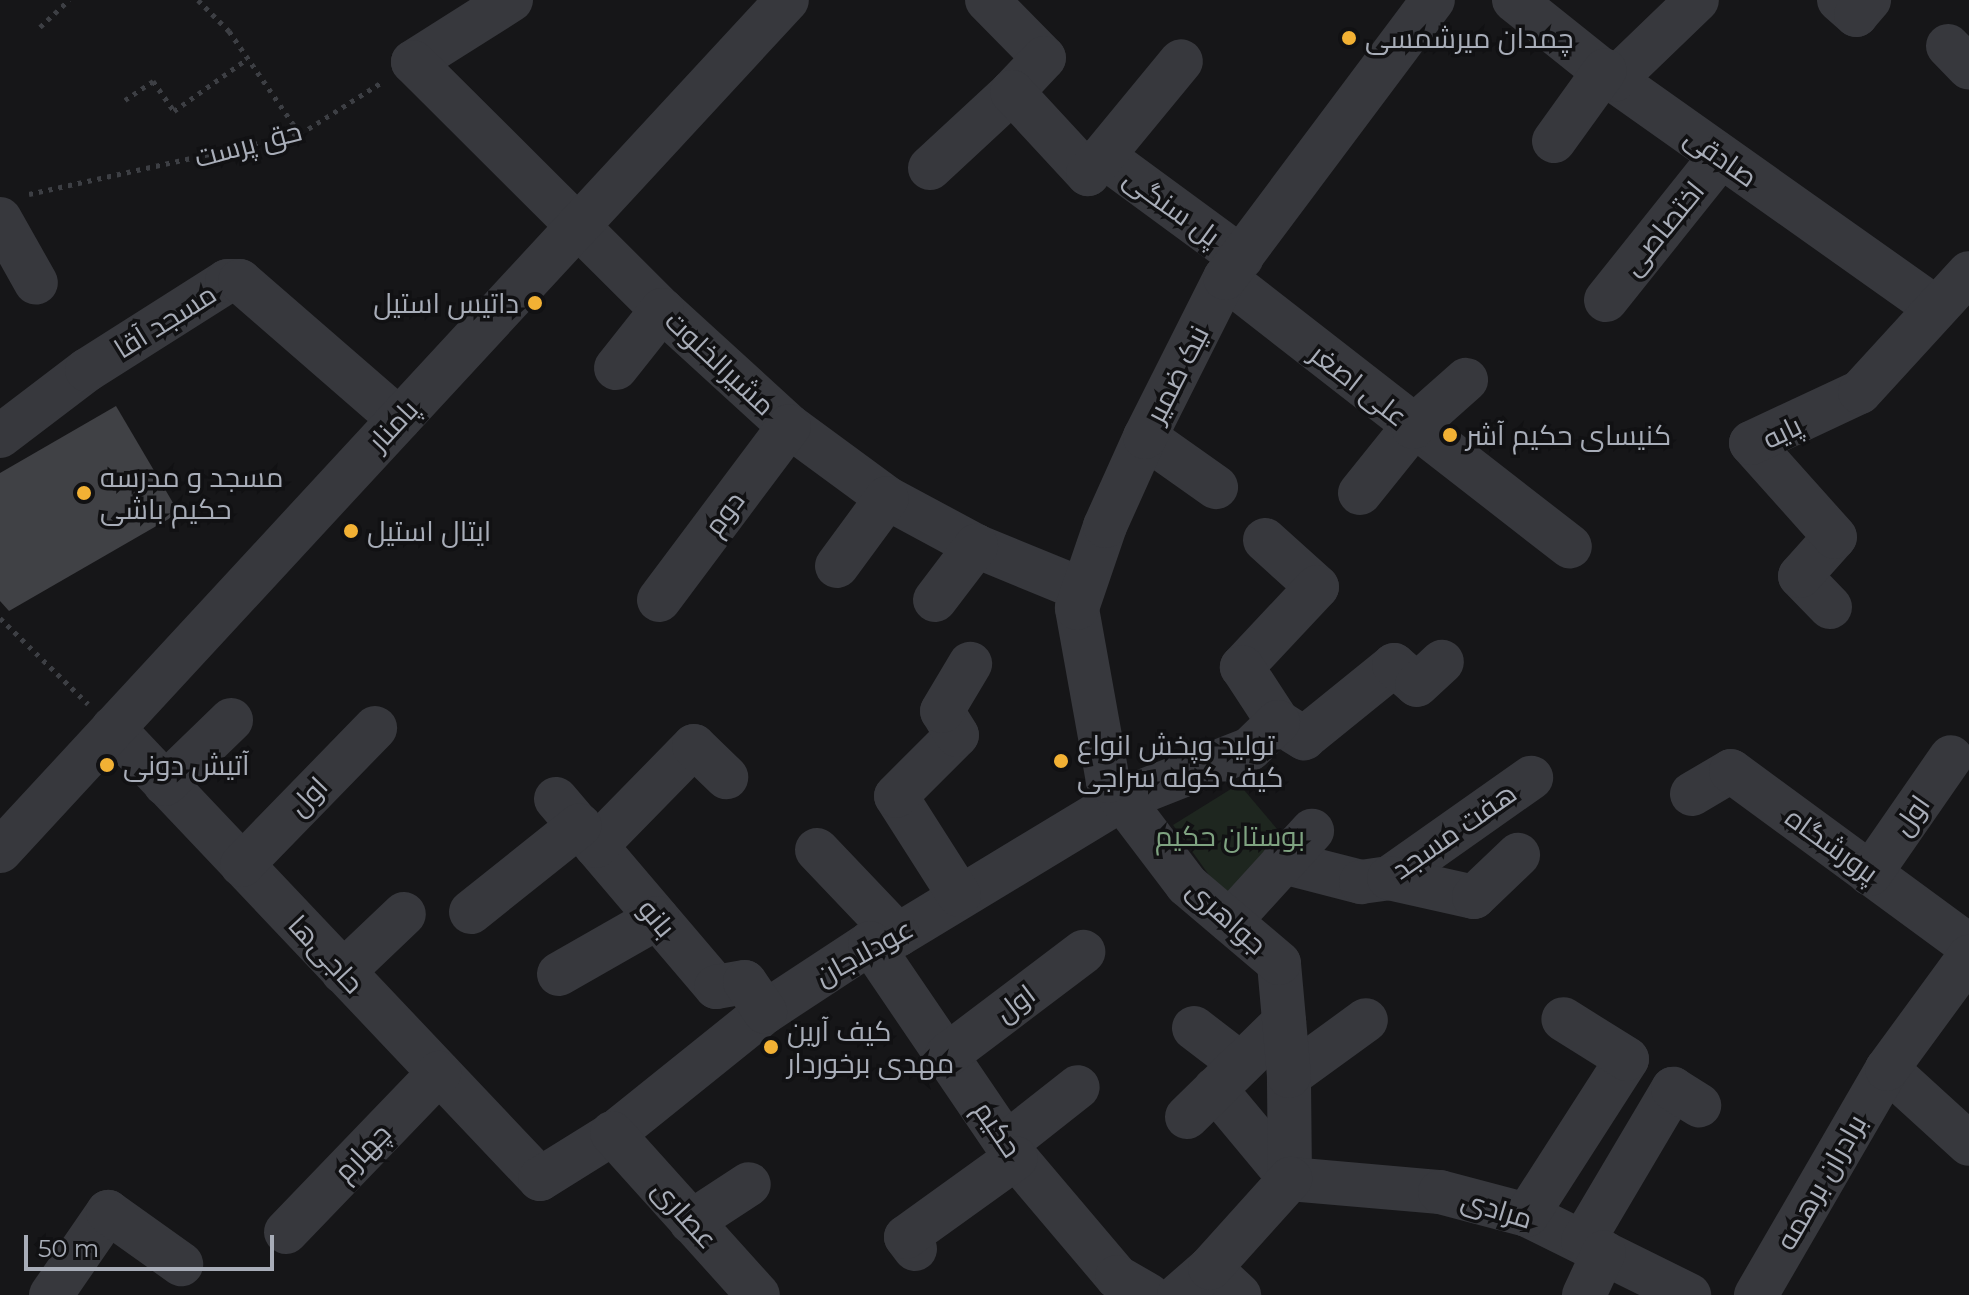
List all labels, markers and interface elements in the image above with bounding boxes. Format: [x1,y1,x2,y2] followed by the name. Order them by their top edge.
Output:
[1365,21,1573,55] place label: چمدان میرشمسی
[1340,29,1358,47] marker: چمدان میرشمسی
[191,114,305,174] street label: حق پرست
[1678,120,1764,194] street label: صادقی
[1117,161,1227,253] street label: پل سنگی
[1615,174,1711,282] street label: اختصاصی
[108,277,222,365] street label: مسجد آقا
[373,286,519,320] place label: داتیس استیل
[526,294,544,312] marker: داتیس استیل
[658,304,782,422] street label: مشیرالخلوت
[1138,320,1216,428] street label: نیک ضمیر
[1304,337,1414,433] street label: علی اصغر
[361,392,425,458] street label: پامنار
[1757,408,1807,456] street label: پایه
[1466,418,1671,452] place label: کنیسای حکیم آشر
[1441,426,1459,444] marker: کنیسای حکیم آشر
[100,460,284,526] place label: مسجد و مدرسه حکیم باشی
[75,484,93,502] marker: مسجد و مدرسه حکیم باشی
[697,484,751,542] street label: دوم
[367,514,491,548] place label: ایتال استیل
[342,522,360,540] marker: ایتال استیل
[1077,728,1283,794] place label: تولید وپخش انواع کیف کوله سراجی
[123,748,250,782] place label: آتیش دونی
[1052,752,1070,770] marker: تولید وپخش انواع کیف کوله سراجی
[98,756,116,774] marker: آتیش دونی
[282,769,334,823] street label: اول
[1385,776,1523,886] street label: هفت مسجد
[1885,788,1937,842] street label: اول
[1779,800,1885,890] street label: پرورشگاه
[1155,819,1305,853] park label: بوستان حکیم
[1180,873,1274,961] street label: جواهری
[631,892,683,944] street label: بانو
[281,908,371,1000] street label: حاجی‌ها
[809,911,919,993] street label: عودلاجان
[988,977,1042,1029] street label: اول
[787,1014,954,1080] place label: کیف آرین مهدی برخوردار
[762,1038,780,1056] marker: کیف آرین مهدی برخوردار
[967,1094,1029,1164] street label: حکیم
[1769,1108,1873,1256] street label: برادران برهمه
[327,1116,397,1188] street label: چهارم
[645,1173,725,1255] street label: عصاری
[1457,1182,1537,1236] street label: مرادی
[28,1219,278,1269] scale bar
[38,1234,99,1263] text: 50 m

